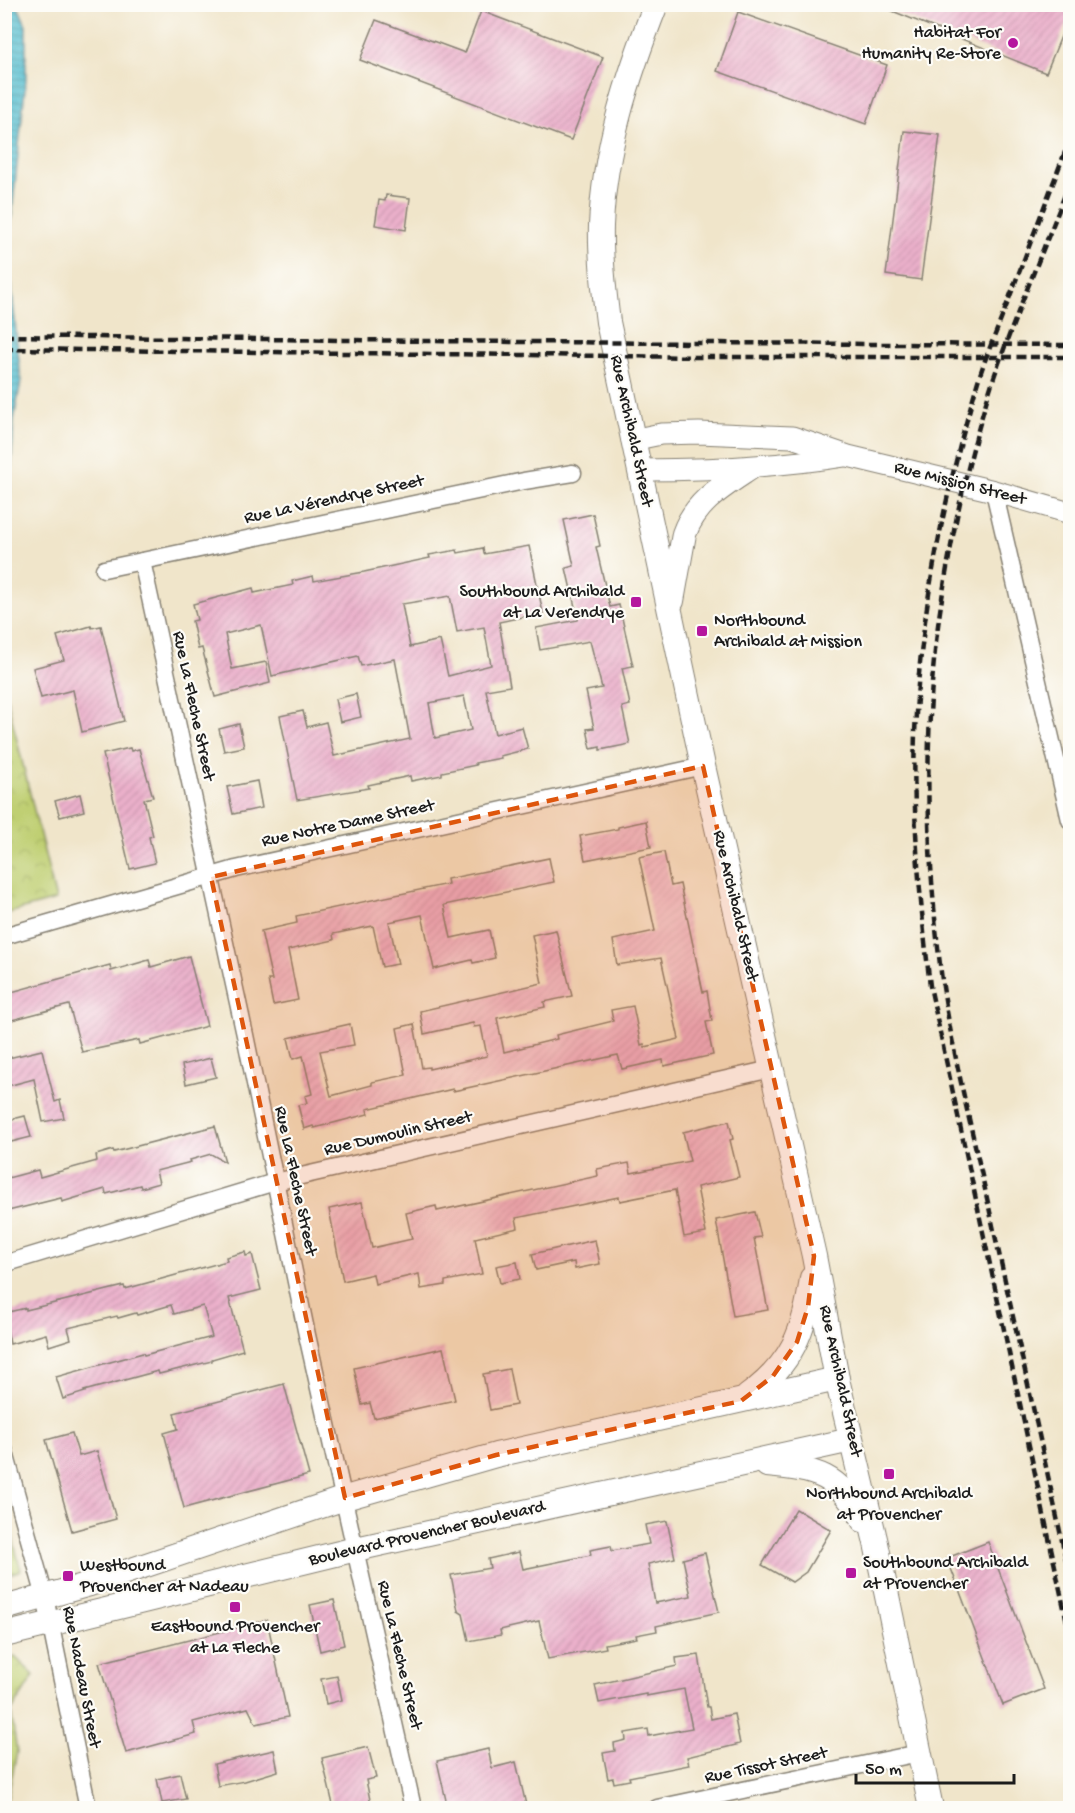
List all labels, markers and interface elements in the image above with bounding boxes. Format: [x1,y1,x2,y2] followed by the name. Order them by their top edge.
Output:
[862,23,1003,65] place label: Habitat For Humanity Re-Store
[1006,36,1020,50] marker: Habitat For Humanity Re-Store
[605,353,658,510] street label: Rue Archibald Street
[892,457,1030,511] street label: Rue Mission Street
[242,470,427,529] street label: Rue La Vérendrye Street
[460,582,625,624] place label: Southbound Archibald at La Verendrye
[629,595,643,609] marker: Southbound Archibald at La Verendrye
[714,611,862,653] place label: Northbound Archibald at Mission
[695,624,709,638] marker: Northbound Archibald at Mission
[167,629,219,784] street label: Rue La Fleche Street
[260,795,438,853] street label: Rue Notre Dame Street
[707,828,763,985] street label: Rue Archibald Street
[269,1104,321,1259] street label: Rue La Fleche Street
[322,1106,475,1161] street label: Rue Dumoulin Street
[814,1303,867,1460] street label: Rue Archibald Street
[882,1467,896,1481] marker: Northbound Archibald at Provencher
[806,1484,973,1526] place label: Northbound Archibald at Provencher
[306,1496,548,1572] street label: Boulevard Provencher Boulevard
[863,1553,1029,1595] place label: Southbound Archibald at Provencher
[79,1556,249,1598] place label: Westbound Provencher at Nadeau
[844,1566,858,1580] marker: Southbound Archibald at Provencher
[61,1569,75,1583] marker: Westbound Provencher at Nadeau
[372,1579,427,1733] street label: Rue La Fleche Street
[228,1600,242,1614] marker: Eastbound Provencher at La Fleche
[57,1604,105,1751] street label: Rue Nadeau Street
[151,1617,321,1659] place label: Eastbound Provencher at La Fleche
[703,1742,831,1789] street label: Rue Tissot Street
[856,1747,1014,1785] scale bar
[865,1760,902,1781] text: 50 m

